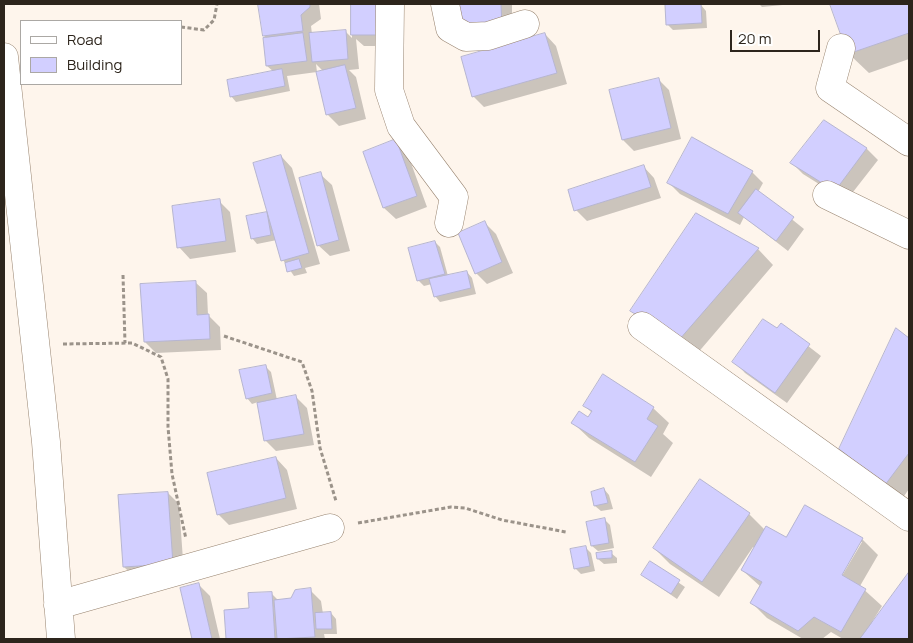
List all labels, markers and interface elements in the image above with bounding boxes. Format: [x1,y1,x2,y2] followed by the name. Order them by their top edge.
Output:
[20,20,182,85] legend
[733,20,823,52] scale bar
[738,28,771,49] text: 20 m
[67,29,103,50] text: Road
[67,54,122,75] text: Building

